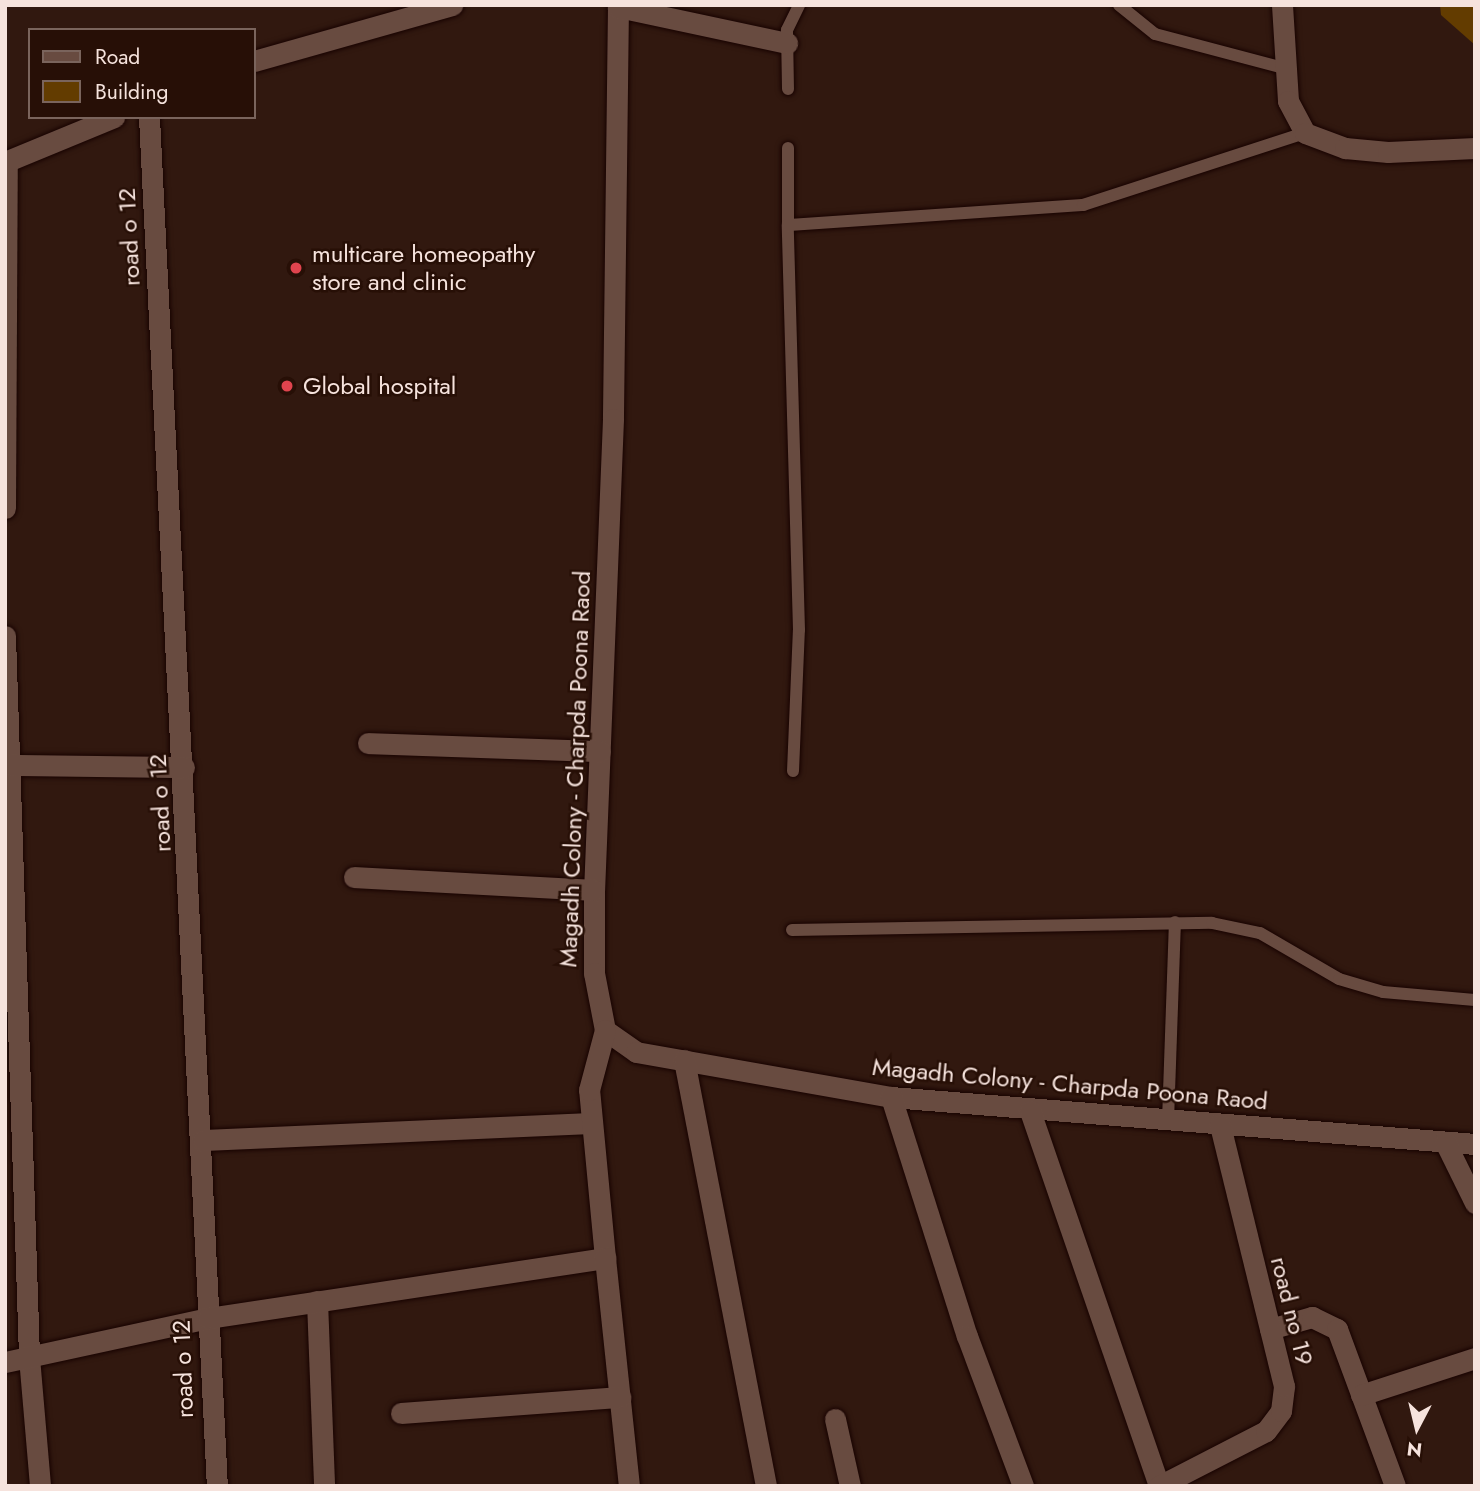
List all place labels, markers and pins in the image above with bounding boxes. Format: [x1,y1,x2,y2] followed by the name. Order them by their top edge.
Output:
[312,240,535,296] place label: multicare homeopathy store and clinic
[286,258,306,278] marker: multicare homeopathy store and clinic
[303,372,456,400] place label: Global hospital
[277,376,297,396] marker: Global hospital

